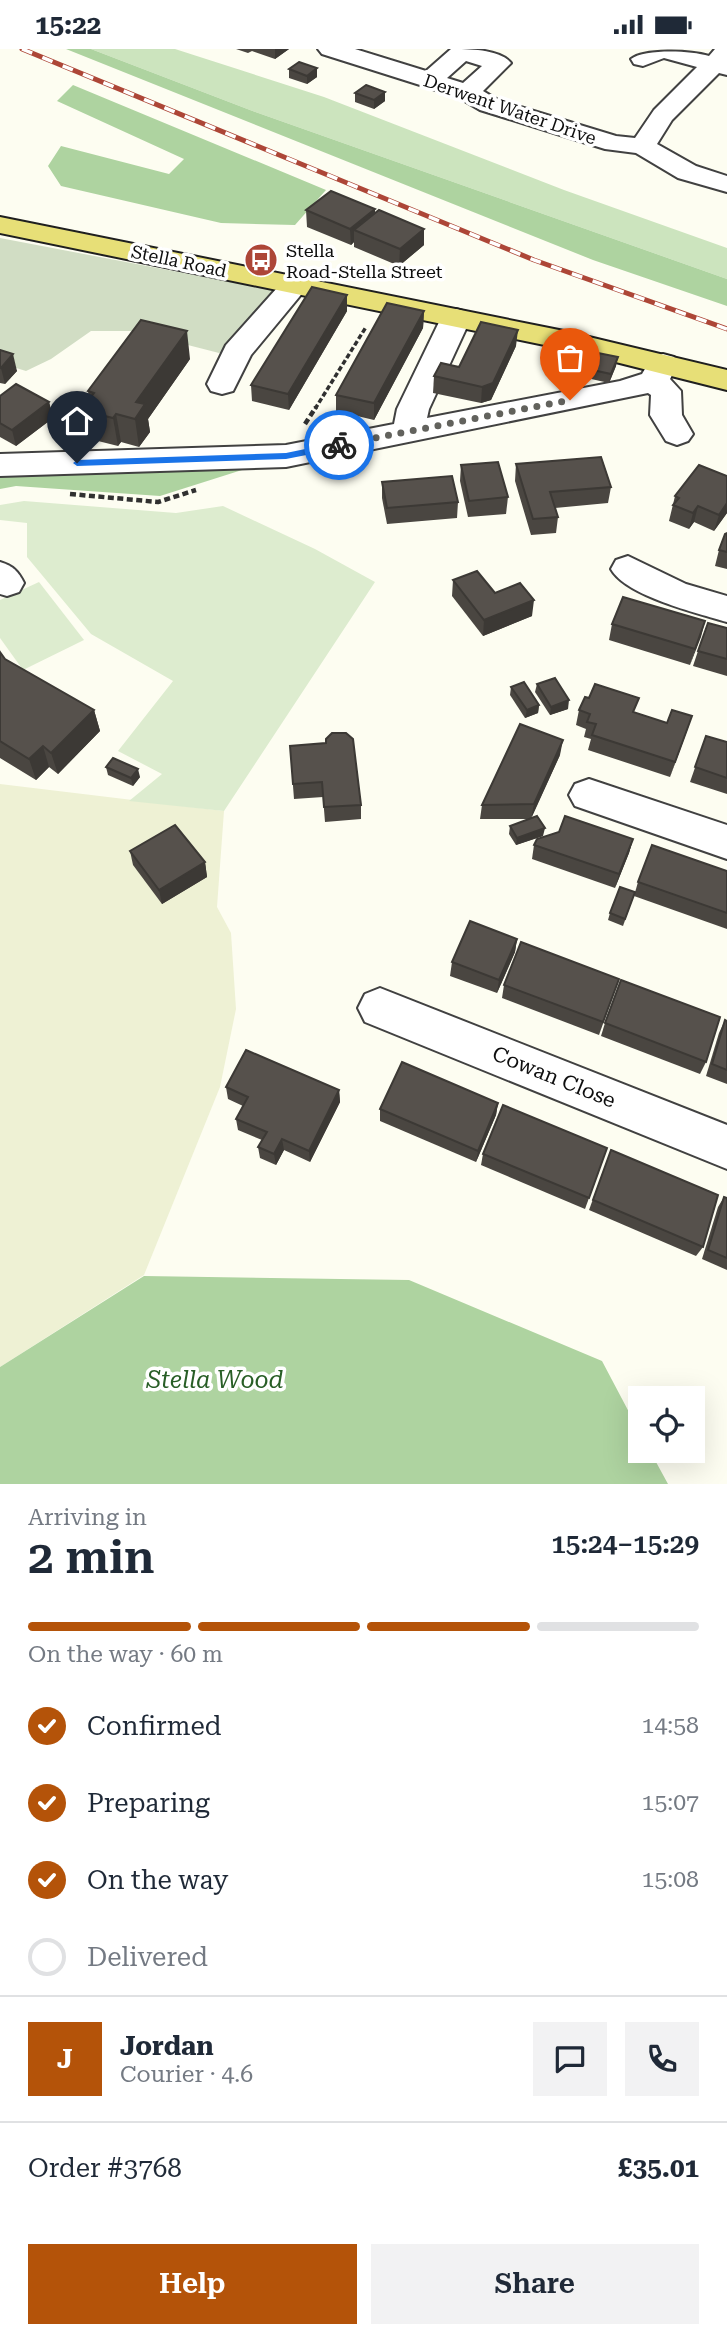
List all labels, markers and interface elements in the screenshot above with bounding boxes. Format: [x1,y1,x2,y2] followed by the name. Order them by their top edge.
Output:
[35,10,101,40] text: 15:22
[421,70,599,148] street label: Derwent Water Drive
[286,240,443,282] place label: Stella Road-Stella Street
[129,241,229,281] street label: Stella Road
[242,241,280,279] bus stop icon: Stella Road-Stella Street
[540,328,600,400] pin
[551,339,589,377] icon: bag
[47,391,107,463] pin
[58,402,96,440] icon: home
[304,410,374,480] courier
[320,426,358,464] icon: bike
[489,1041,619,1113] street label: Cowan Close
[145,1366,284,1394] park label: Stella Wood
[628,1386,705,1463] map controls
[628,1386,705,1463] button: locate
[28,1504,147,1531] text: Arriving in
[551,1529,699,1559] text: 15:24–15:29
[28,1530,155,1584] text: 2 min
[28,1641,223,1668] text: On the way · 60 m
[28,1707,66,1745] icon: check
[87,1711,222,1741] text: Confirmed
[642,1712,699,1739] text: 14:58
[28,1784,66,1822] icon: check
[87,1788,210,1818] text: Preparing
[642,1789,699,1816] text: 15:07
[28,1861,66,1899] icon: check
[87,1865,228,1895] text: On the way
[642,1866,699,1893] text: 15:08
[87,1942,208,1972] text: Delivered
[533,2022,607,2096] button: chat
[625,2022,699,2096] button: phone
[120,2031,214,2061] text: Jordan
[57,2044,73,2074] text: J
[120,2061,253,2088] text: Courier · 4.6
[28,2153,182,2183] text: Order #3768
[618,2153,699,2183] text: £35.01
[28,2244,357,2324] button: Help
[371,2244,699,2324] button: Share

